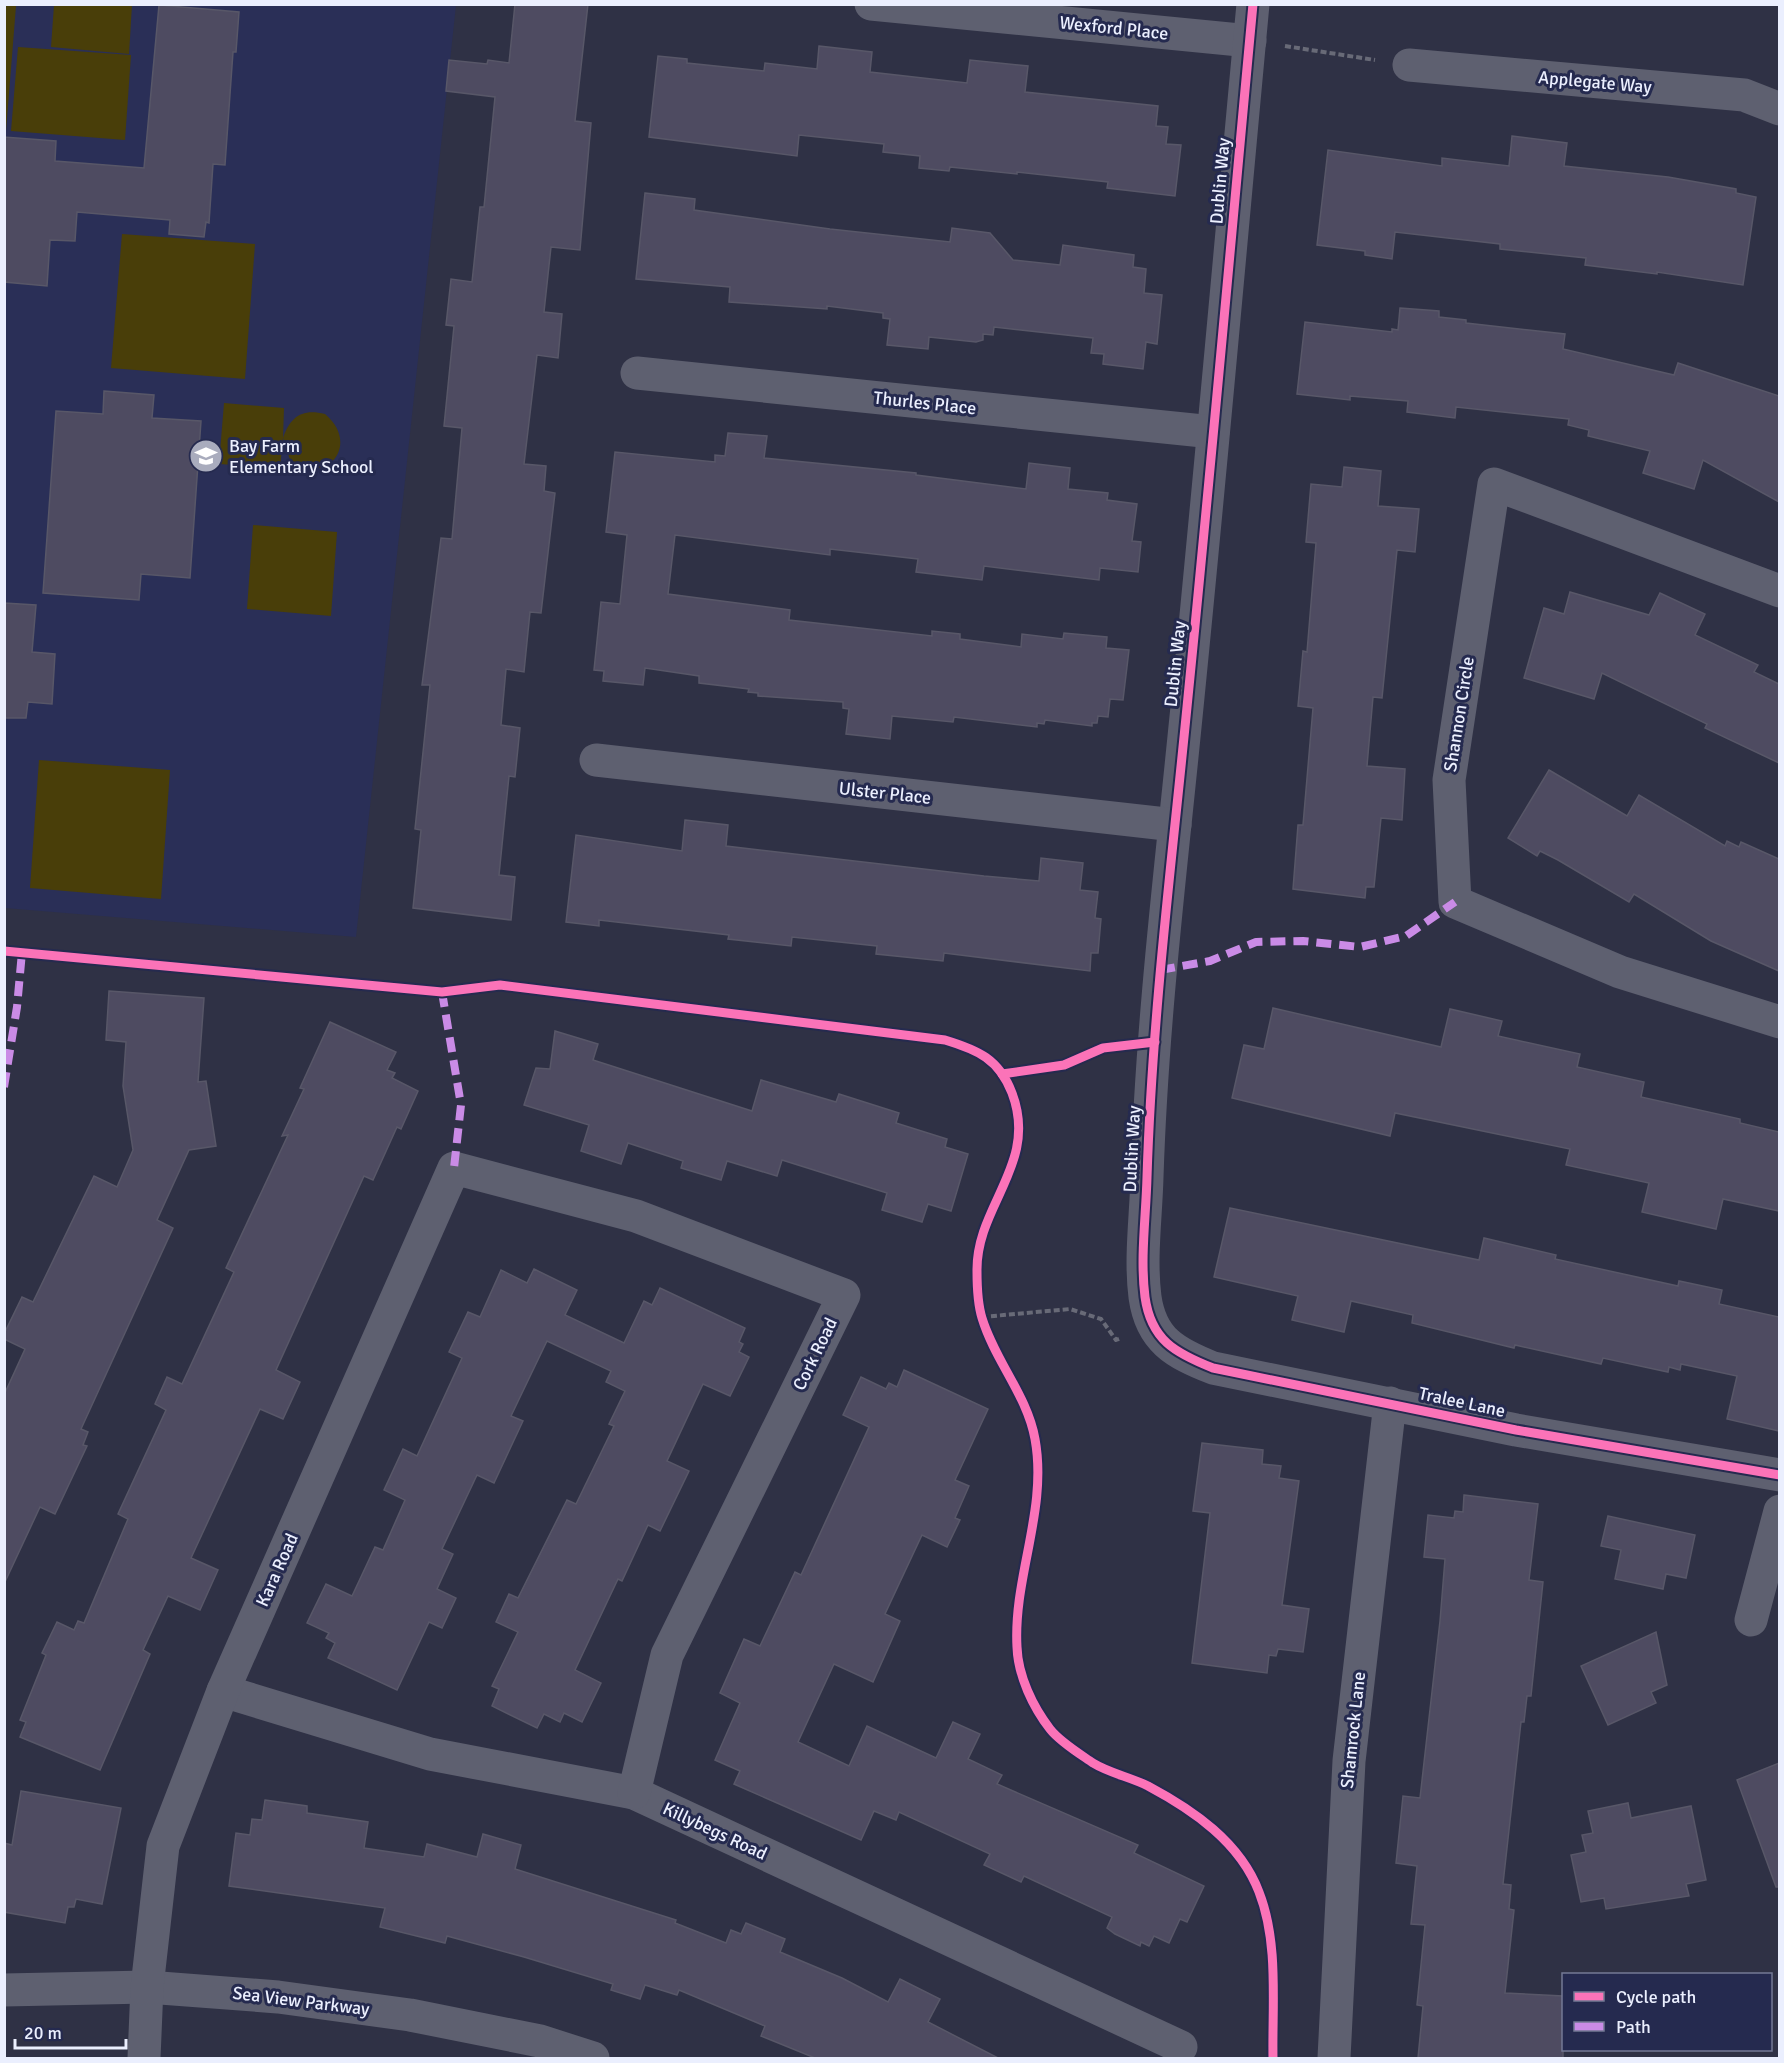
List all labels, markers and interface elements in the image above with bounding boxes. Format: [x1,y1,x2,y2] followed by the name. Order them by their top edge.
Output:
[1059,11,1169,45] street label: Wexford Place
[1537,66,1653,98] street label: Applegate Way
[1205,136,1235,225] street label: Dublin Way
[873,387,977,419] street label: Thurles Place
[229,435,374,478] place label: Bay Farm Elementary School
[188,438,224,474] school or university icon: Bay Farm Elementary School
[1160,619,1191,708] street label: Dublin Way
[1439,655,1479,773] street label: Shannon Circle
[838,777,932,809] street label: Ulster Place
[1119,1104,1145,1193] street label: Dublin Way
[788,1314,842,1394] street label: Cork Road
[1417,1382,1507,1422] street label: Tralee Lane
[251,1530,303,1610] street label: Kara Road
[1336,1670,1370,1790] street label: Shamrock Lane
[659,1797,771,1865] street label: Killybegs Road
[1562,1973,1772,2051] legend
[231,1982,371,2020] street label: Sea View Parkway
[1616,1986,1696,2008] text: Cycle path
[15,2012,126,2050] scale bar
[1616,2016,1651,2038] text: Path
[24,2022,62,2044] text: 20 m

